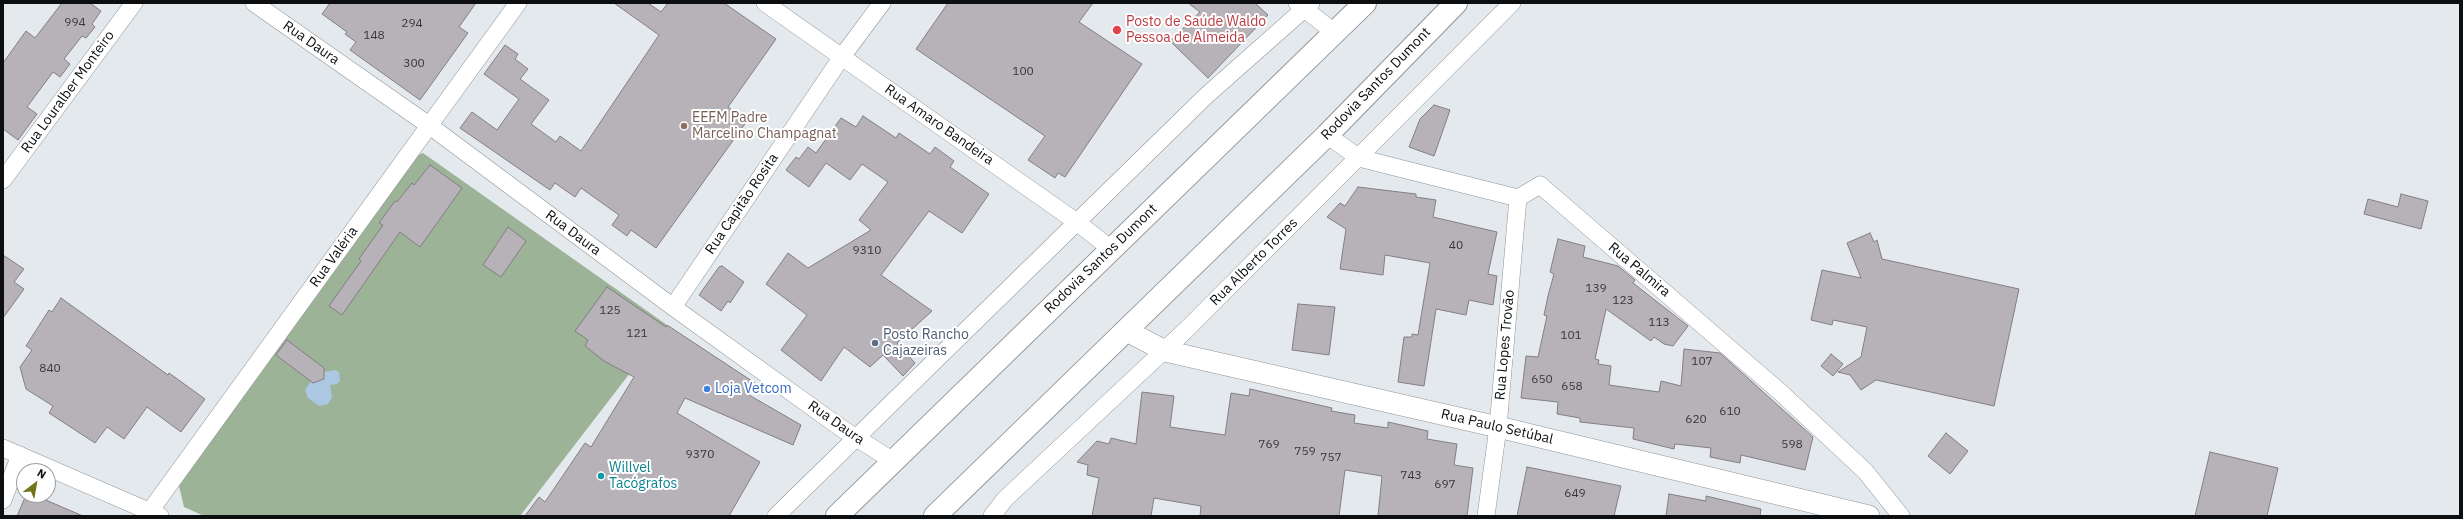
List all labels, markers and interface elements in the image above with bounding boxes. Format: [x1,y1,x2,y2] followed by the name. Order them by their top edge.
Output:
[1126,14,1266,46] place label: Posto de Saúde Waldo Pessoa de Almeida
[64,16,86,30] house number: 994
[280,17,342,69] street label: Rua Daura
[401,17,423,31] house number: 294
[1111,24,1123,36] marker: Posto de Saúde Waldo Pessoa de Almeida
[1318,24,1434,144] street label: Rodovia Santos Dumont
[18,28,118,156] street label: Rua Louralber Monteiro
[363,29,385,43] house number: 148
[403,57,425,71] house number: 300
[1012,65,1034,79] house number: 100
[881,81,997,169] street label: Rua Amaro Bandeira
[692,110,837,142] place label: EEFM Padre Marcelino Champagnat
[679,121,689,131] marker: EEFM Padre Marcelino Champagnat
[702,150,782,258] street label: Rua Capitão Rosita
[1041,201,1161,317] street label: Rodovia Santos Dumont
[542,207,604,259] street label: Rua Daura
[1207,215,1301,309] street label: Rua Alberto Torres
[306,223,362,291] street label: Rua Valéria
[1449,239,1463,253] house number: 40
[1605,239,1673,301] street label: Rua Palmira
[853,244,881,258] house number: 9310
[1585,282,1607,296] house number: 139
[1492,289,1518,401] street label: Rua Lopes Trovão
[1612,294,1634,308] house number: 123
[599,304,621,318] house number: 125
[1648,316,1670,330] house number: 113
[626,327,648,341] house number: 121
[883,327,969,360] place label: Posto Rancho Cajazeiras
[1560,329,1582,343] house number: 101
[870,338,880,348] marker: Posto Rancho Cajazeiras
[1691,355,1713,369] house number: 107
[39,362,61,376] house number: 840
[1531,373,1553,387] house number: 650
[1561,380,1583,394] house number: 658
[715,381,792,397] place label: Loja Vetcom
[702,384,712,394] marker: Loja Vetcom
[805,397,867,449] street label: Rua Daura
[1719,405,1741,419] house number: 610
[1439,406,1555,448] street label: Rua Paulo Setúbal
[1685,413,1707,427] house number: 620
[1258,438,1280,452] house number: 769
[1781,438,1803,452] house number: 598
[1294,445,1316,459] house number: 759
[686,448,714,462] house number: 9370
[1320,451,1342,465] house number: 757
[609,460,677,492] place label: Willvel Tacógrafos
[16,463,56,503] north arrow
[35,466,49,482] text: N
[1400,469,1422,483] house number: 743
[596,471,606,481] marker: Willvel Tacógrafos
[1434,478,1456,492] house number: 697
[1564,487,1586,501] house number: 649

